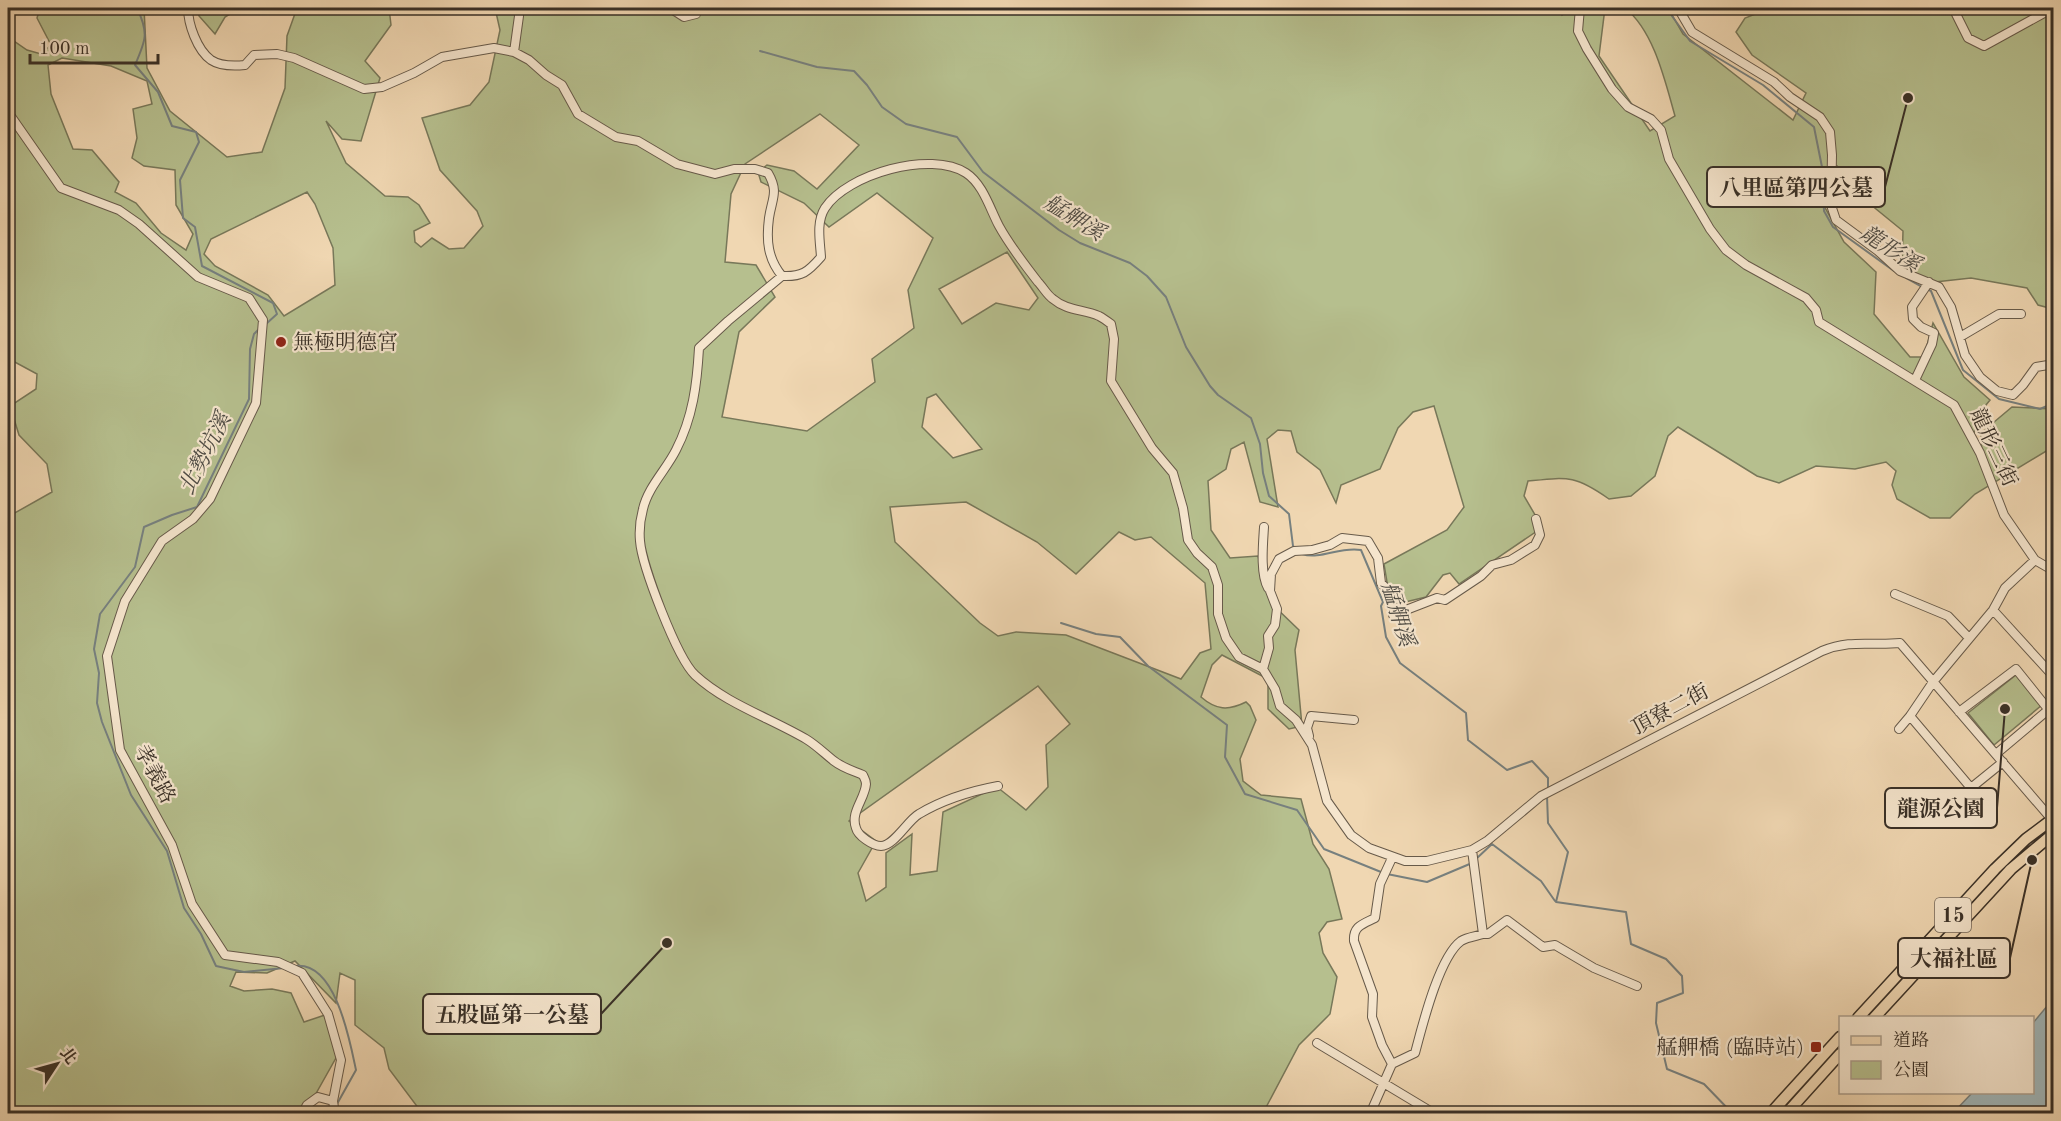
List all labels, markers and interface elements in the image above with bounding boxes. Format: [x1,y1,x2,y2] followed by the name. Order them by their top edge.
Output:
[30,27,158,65] scale bar
[39,40,90,58] text: 100 m
[1707,167,1885,207] callout: 八里區第四公墓
[1719,176,1873,200] text: 八里區第四公墓
[1040,190,1111,247] water label: 艋舺溪
[1856,221,1926,278] water label: 龍形溪
[293,331,398,354] place label: 無極明德宮
[274,335,288,349] marker: 無極明德宮
[1965,404,2022,490] street label: 龍形三街
[174,407,236,498] water label: 北勢坑溪
[1377,579,1420,651] water label: 艋舺溪
[1628,680,1713,739] street label: 頂寮二街
[130,741,180,807] street label: 孝義路
[1885,788,1997,828] callout: 龍源公園
[1897,797,1985,821] text: 龍源公園
[1935,898,1971,932] road number: 15
[1898,938,2010,978] callout: 大福社區
[1910,947,1998,971] text: 大福社區
[423,994,601,1034] callout: 五股區第一公墓
[435,1003,589,1027] text: 五股區第一公墓
[1839,1016,2034,1094] legend
[1893,1030,1929,1050] text: 道路
[27,1034,87,1094] north arrow
[1657,1036,1804,1059] place label: 艋舺橋 (臨時站)
[1809,1040,1823,1054] marker: 艋舺橋 (臨時站)
[56,1044,80,1068] text: 北
[1893,1060,1929,1080] text: 公園

